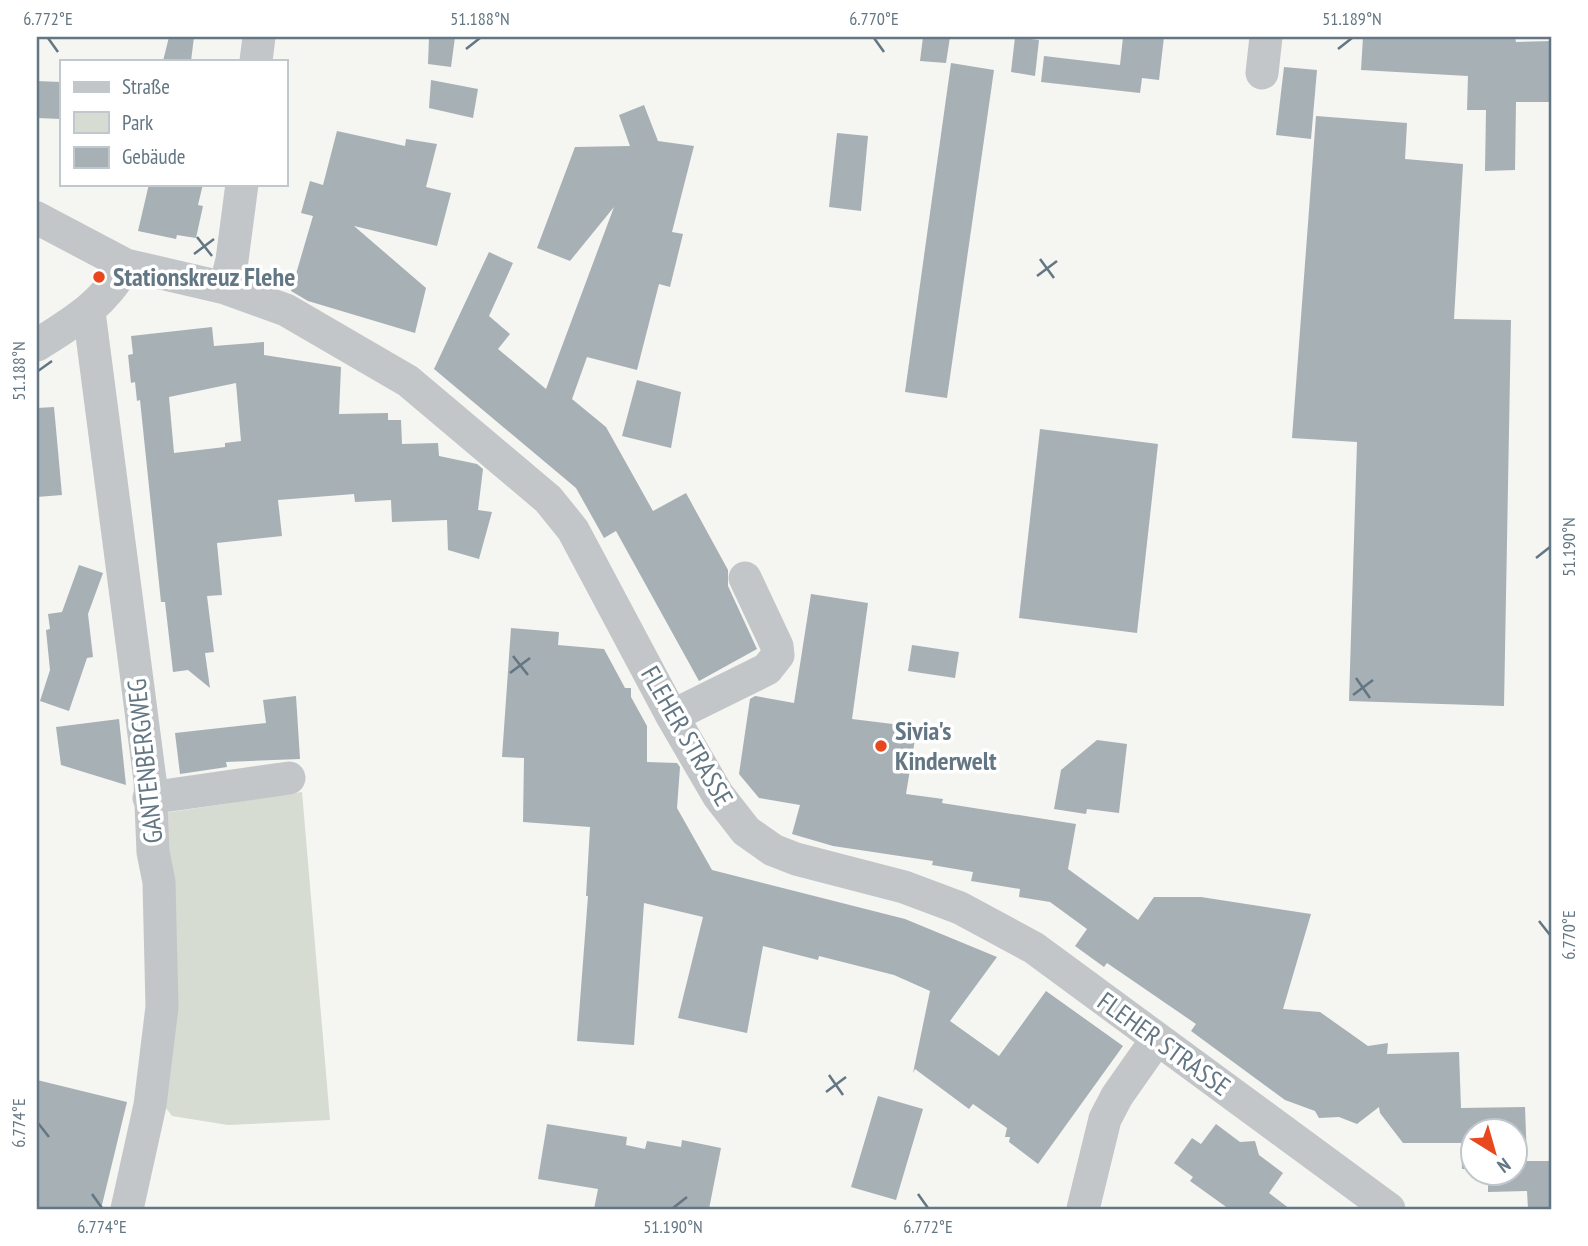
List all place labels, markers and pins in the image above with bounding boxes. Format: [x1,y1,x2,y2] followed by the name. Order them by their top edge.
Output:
[113,260,295,293] place label: Stationskreuz Flehe
[91,269,107,285] marker: Stationskreuz Flehe
[895,714,997,777] place label: Sivia's Kinderwelt
[873,738,889,754] marker: Sivia's Kinderwelt

